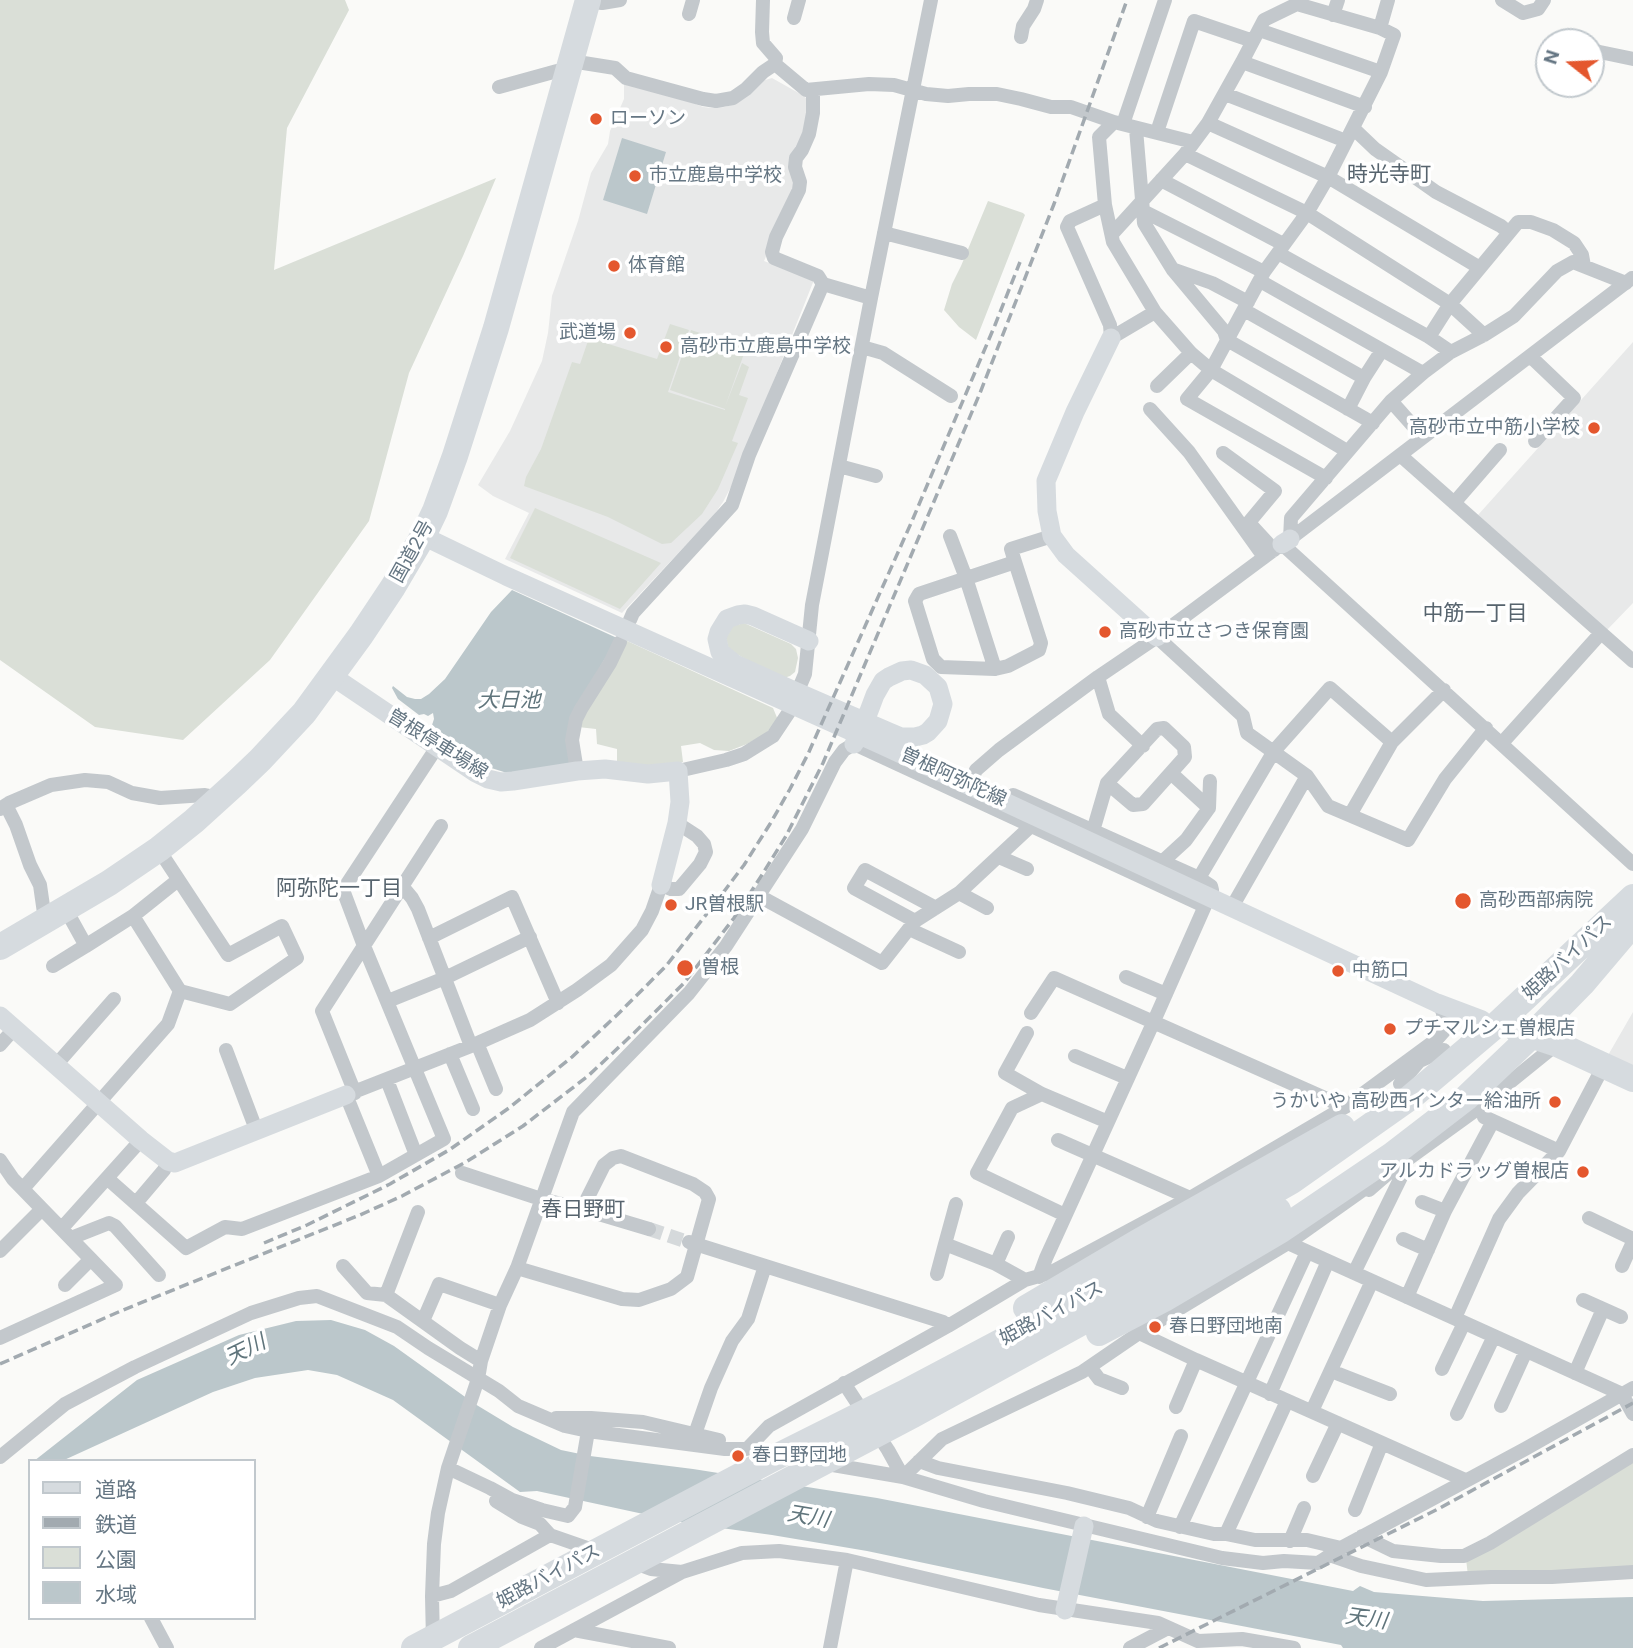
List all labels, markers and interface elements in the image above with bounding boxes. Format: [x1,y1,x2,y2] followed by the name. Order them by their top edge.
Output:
[1535,28,1605,98] north arrow
[1538,47,1564,67] text: N
[610,108,686,130] place label: ローソン
[588,111,604,127] marker: ローソン
[1347,163,1431,189] district label: 時光寺町
[649,165,782,187] place label: 市立鹿島中学校
[627,168,643,184] marker: 市立鹿島中学校
[628,255,685,277] place label: 体育館
[606,258,622,274] marker: 体育館
[559,322,616,344] place label: 武道場
[622,325,638,341] marker: 武道場
[680,336,851,358] place label: 高砂市立鹿島中学校
[658,339,674,355] marker: 高砂市立鹿島中学校
[1409,417,1580,439] place label: 高砂市立中筋小学校
[1586,420,1602,436] marker: 高砂市立中筋小学校
[387,517,439,587] street label: 国道2号
[1423,602,1527,628] district label: 中筋一丁目
[1119,621,1309,643] place label: 高砂市立さつき保育園
[1097,624,1113,640] marker: 高砂市立さつき保育園
[478,689,540,715] water label: 大日池
[383,705,491,785] street label: 曽根停車場線
[897,744,1009,812] street label: 曽根阿弥陀線
[276,877,402,903] district label: 阿弥陀一丁目
[1479,890,1593,912] place label: 高砂西部病院
[1453,891,1473,911] marker: 高砂西部病院
[685,894,764,916] place label: JR曽根駅
[663,897,679,913] marker: JR曽根駅
[1519,911,1617,1005] street label: 姫路バイパス
[701,957,739,979] place label: 曽根
[675,958,695,978] marker: 曽根
[1352,960,1409,982] place label: 中筋口
[1330,963,1346,979] marker: 中筋口
[1404,1018,1575,1040] place label: プチマルシェ曽根店
[1382,1021,1398,1037] marker: プチマルシェ曽根店
[1270,1091,1541,1113] place label: うかいや 高砂西インター給油所
[1547,1094,1563,1110] marker: うかいや 高砂西インター給油所
[1379,1161,1569,1183] place label: アルカドラッグ曽根店
[1575,1164,1591,1180] marker: アルカドラッグ曽根店
[541,1198,625,1224] district label: 春日野町
[996,1277,1108,1351] street label: 姫路バイパス
[1169,1316,1283,1338] place label: 春日野団地南
[1147,1319,1163,1335] marker: 春日野団地南
[222,1330,270,1372] water label: 天川
[752,1445,847,1467] place label: 春日野団地
[730,1448,746,1464] marker: 春日野団地
[28,1459,256,1620] legend
[95,1478,137,1502] text: 道路
[785,1502,831,1534] water label: 天川
[95,1513,137,1537] text: 鉄道
[493,1540,605,1614] street label: 姫路バイパス
[95,1548,137,1572] text: 公園
[95,1583,137,1607] text: 水域
[1343,1605,1389,1635] water label: 天川

